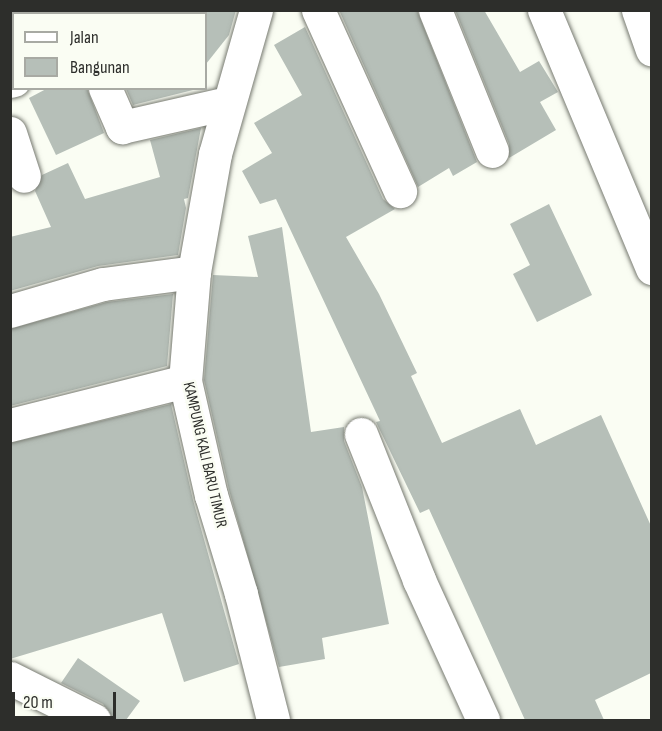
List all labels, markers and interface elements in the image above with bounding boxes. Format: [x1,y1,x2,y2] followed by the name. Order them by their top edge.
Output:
[12,12,207,90] legend
[70,27,99,48] text: Jalan
[70,57,130,78] text: Bangunan
[178,380,230,530] street label: KAMPUNG KALI BARU TIMUR
[15,680,118,718] scale bar
[23,692,53,713] text: 20 m

